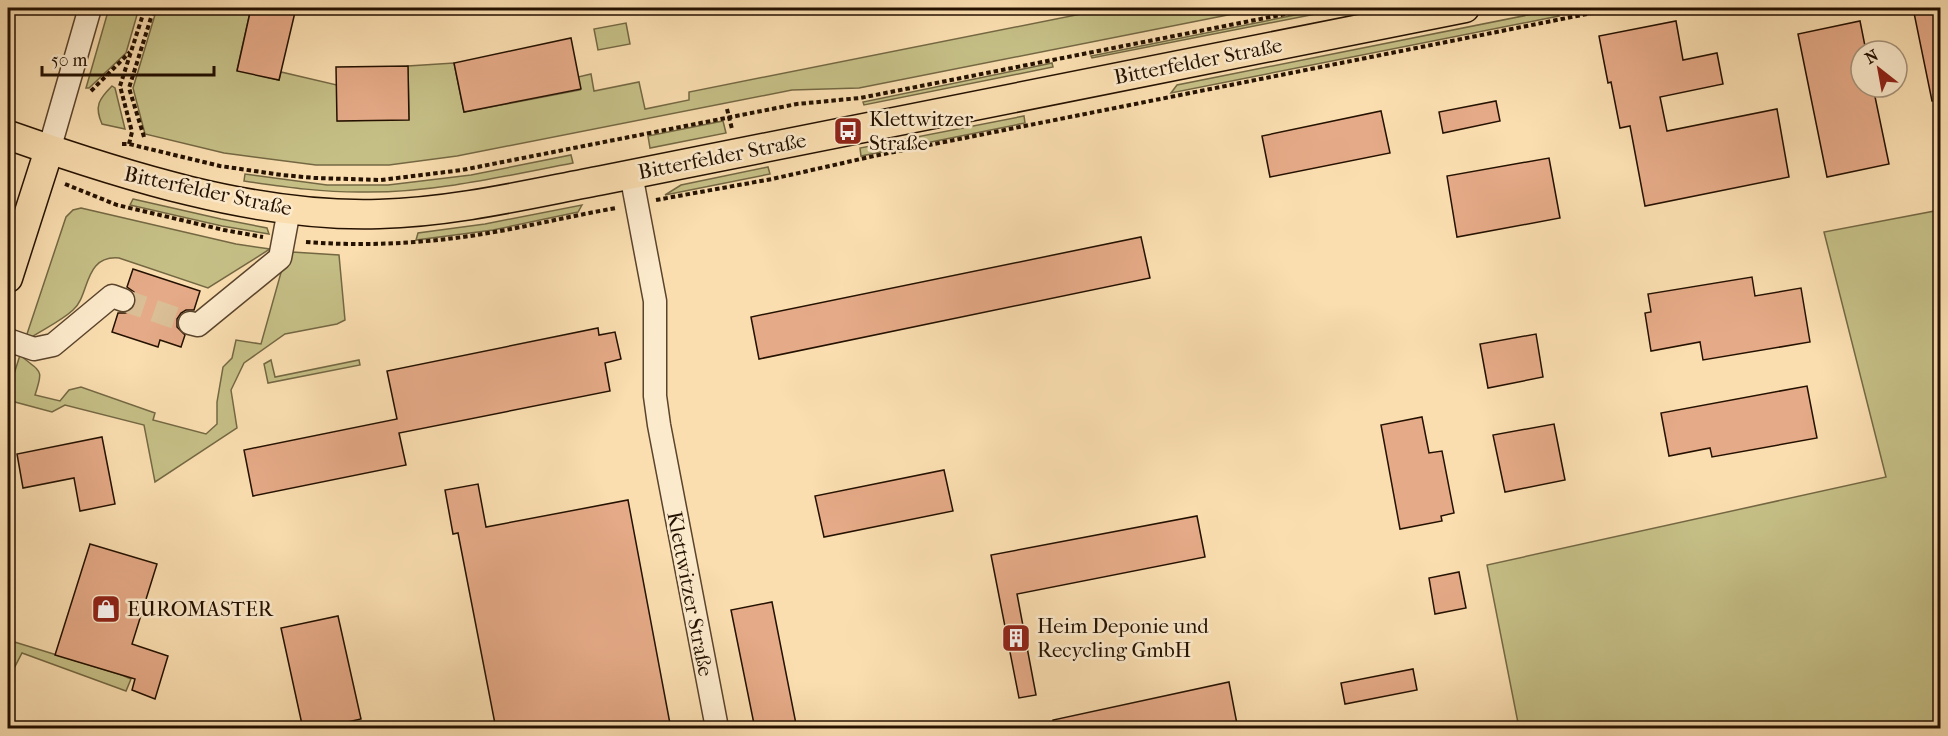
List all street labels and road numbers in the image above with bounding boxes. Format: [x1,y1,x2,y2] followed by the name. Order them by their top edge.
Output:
[1112,33,1284,89] street label: Bitterfelder Straße
[636,128,808,184] street label: Bitterfelder Straße
[122,162,294,220] street label: Bitterfelder Straße
[662,509,718,679] street label: Klettwitzer Straße

